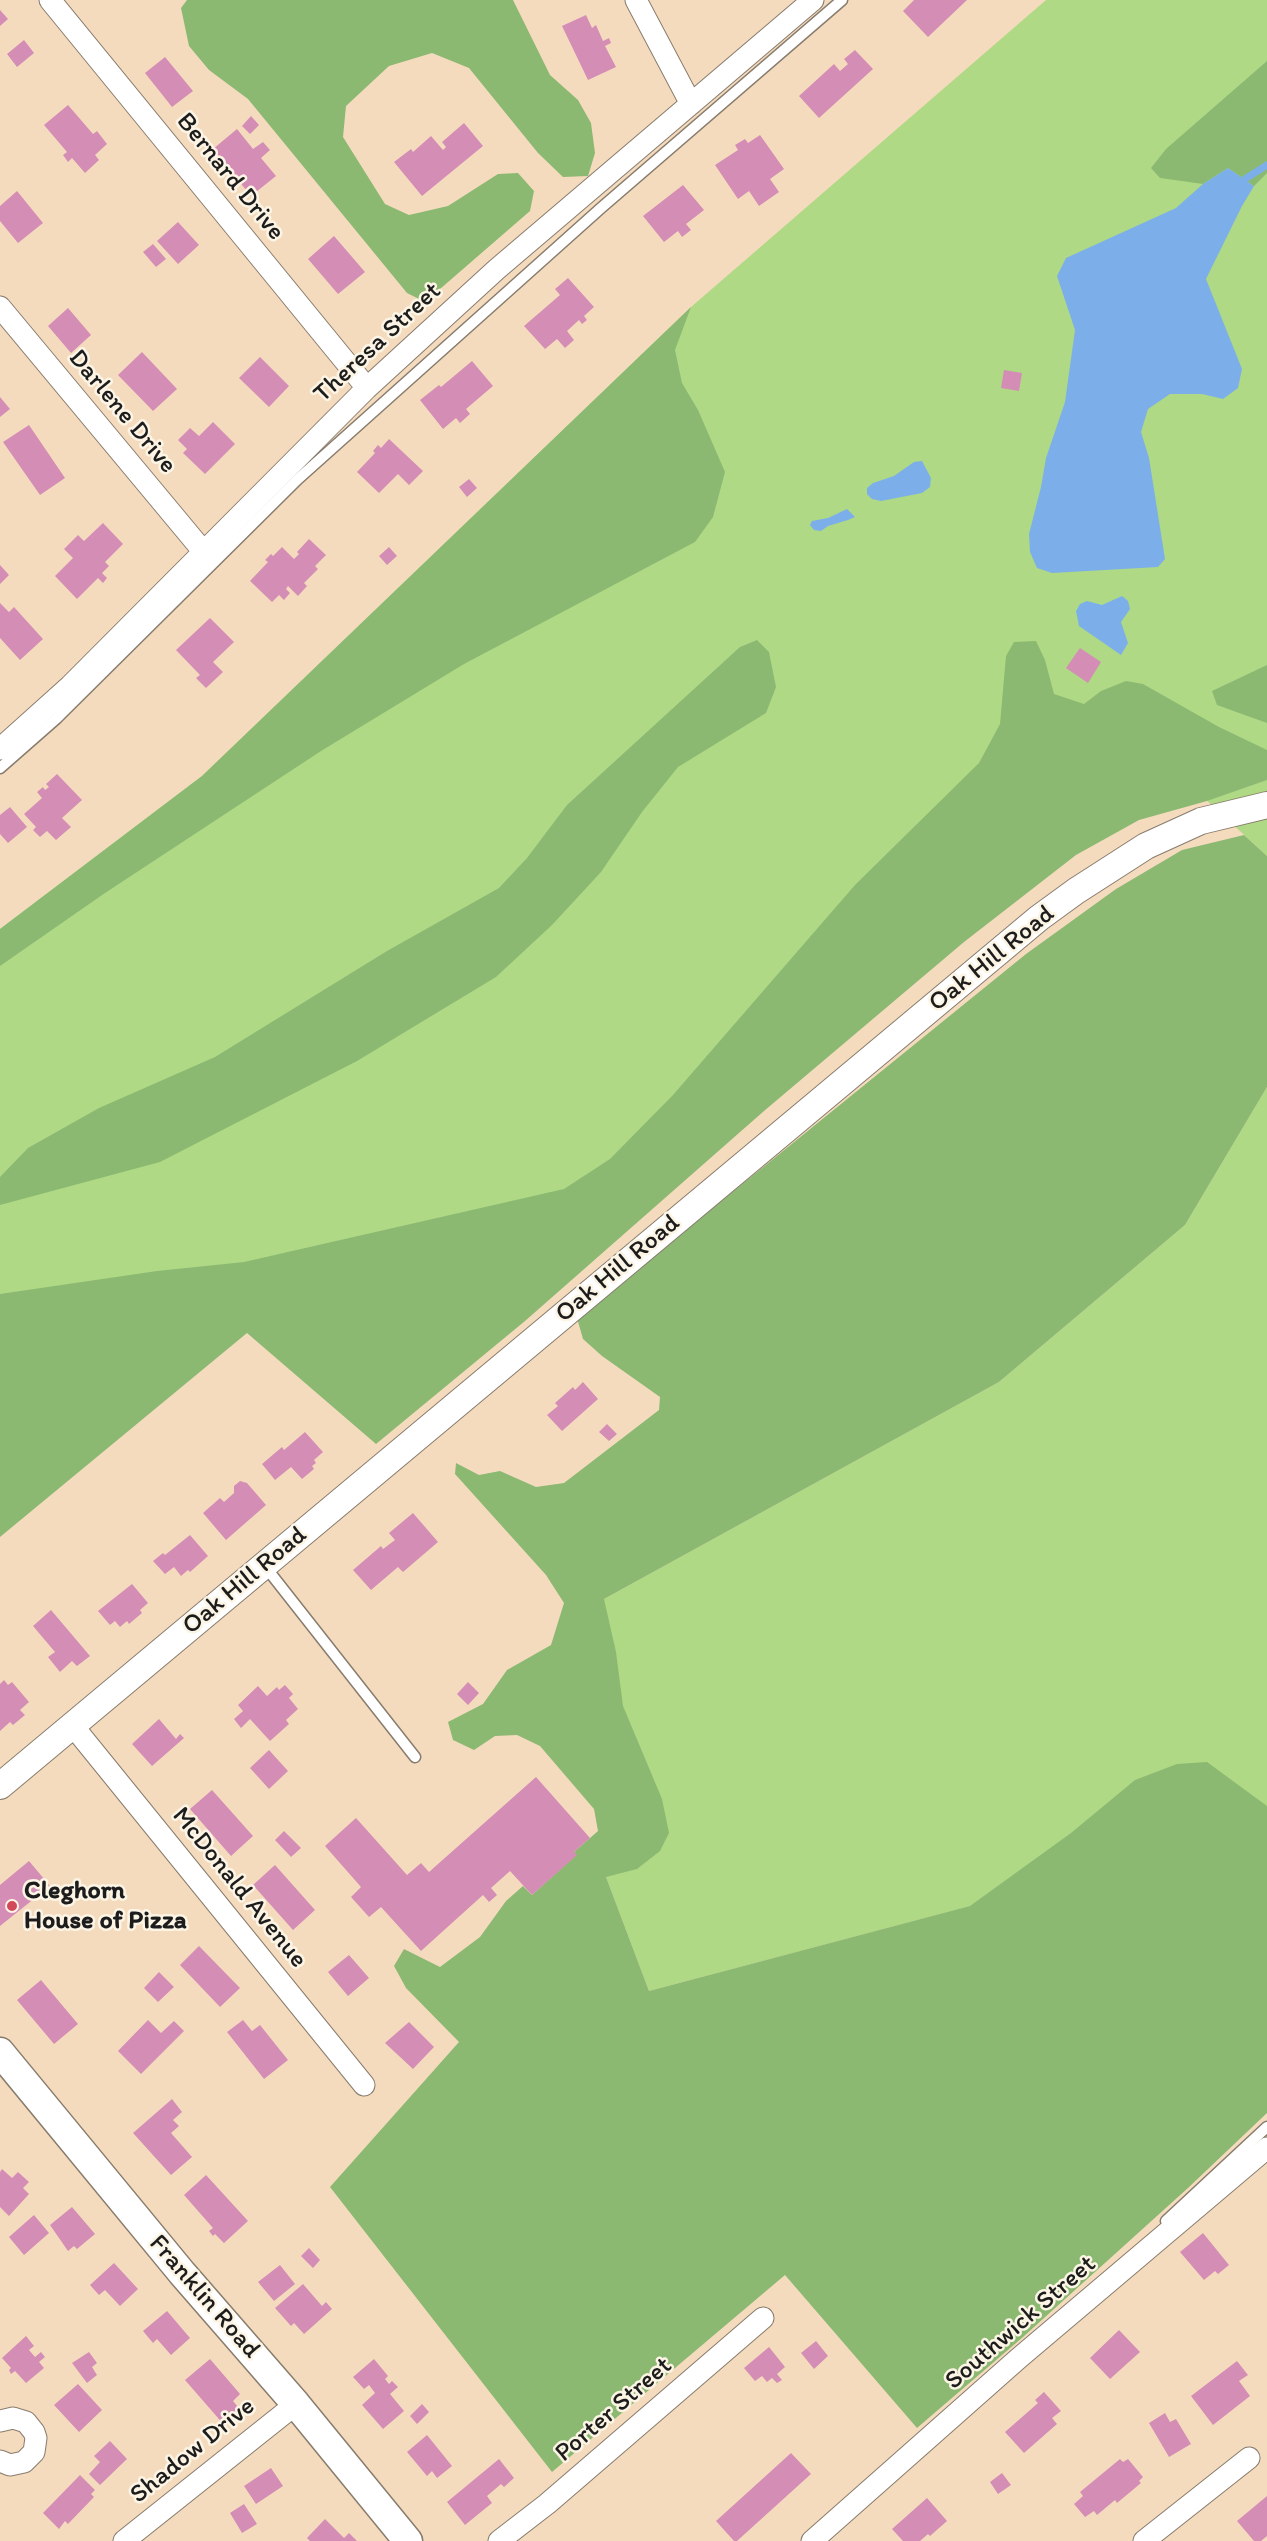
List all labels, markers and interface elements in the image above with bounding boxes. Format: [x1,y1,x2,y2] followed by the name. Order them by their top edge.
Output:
[169,107,291,247] street label: Bernard Drive
[308,276,448,410] street label: Theresa Street
[61,344,183,480] street label: Darlene Drive
[923,899,1061,1019] street label: Oak Hill Road
[549,1208,687,1330] street label: Oak Hill Road
[176,1520,314,1642] street label: Oak Hill Road
[165,1801,313,1975] street label: McDonald Avenue
[24,1875,187,1936] place label: Cleghorn House of Pizza
[5,1899,19,1913] marker: Cleghorn House of Pizza
[142,2229,266,2365] street label: Franklin Road
[939,2249,1103,2397] street label: Southwick Street
[549,2351,679,2469] street label: Porter Street
[124,2391,262,2511] street label: Shadow Drive

